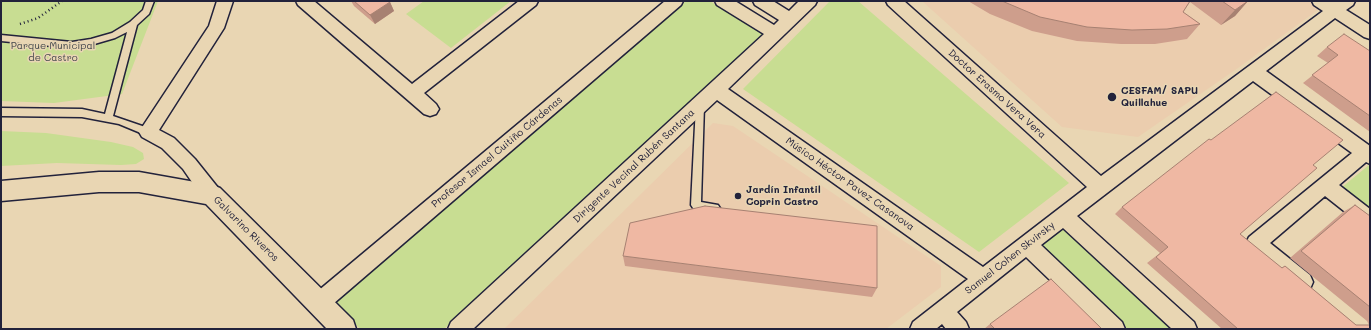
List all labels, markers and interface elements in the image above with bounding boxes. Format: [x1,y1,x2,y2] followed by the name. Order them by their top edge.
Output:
[11,40,95,64] park label: Parque Municipal de Castro
[946,47,1048,141] street label: Doctor Erasmo Vera Vera
[1121,85,1198,108] place label: CESFAM/ SAPU Quillahue
[1106,91,1118,103] marker: CESFAM/ SAPU Quillahue
[429,94,565,210] street label: Profesor Ismael Cuitiño Cárdenas
[571,107,697,225] street label: Dirigente Vecinal Rubén Santana
[783,135,917,233] street label: Músico Héctor Pavez Casanova
[746,184,821,208] place label: Jardín Infantil Coprin Castro
[733,191,743,201] marker: Jardín Infantil Coprin Castro
[211,194,281,264] street label: Galvarino Riveros
[963,219,1057,297] street label: Samuel Cohen Skvirsky

